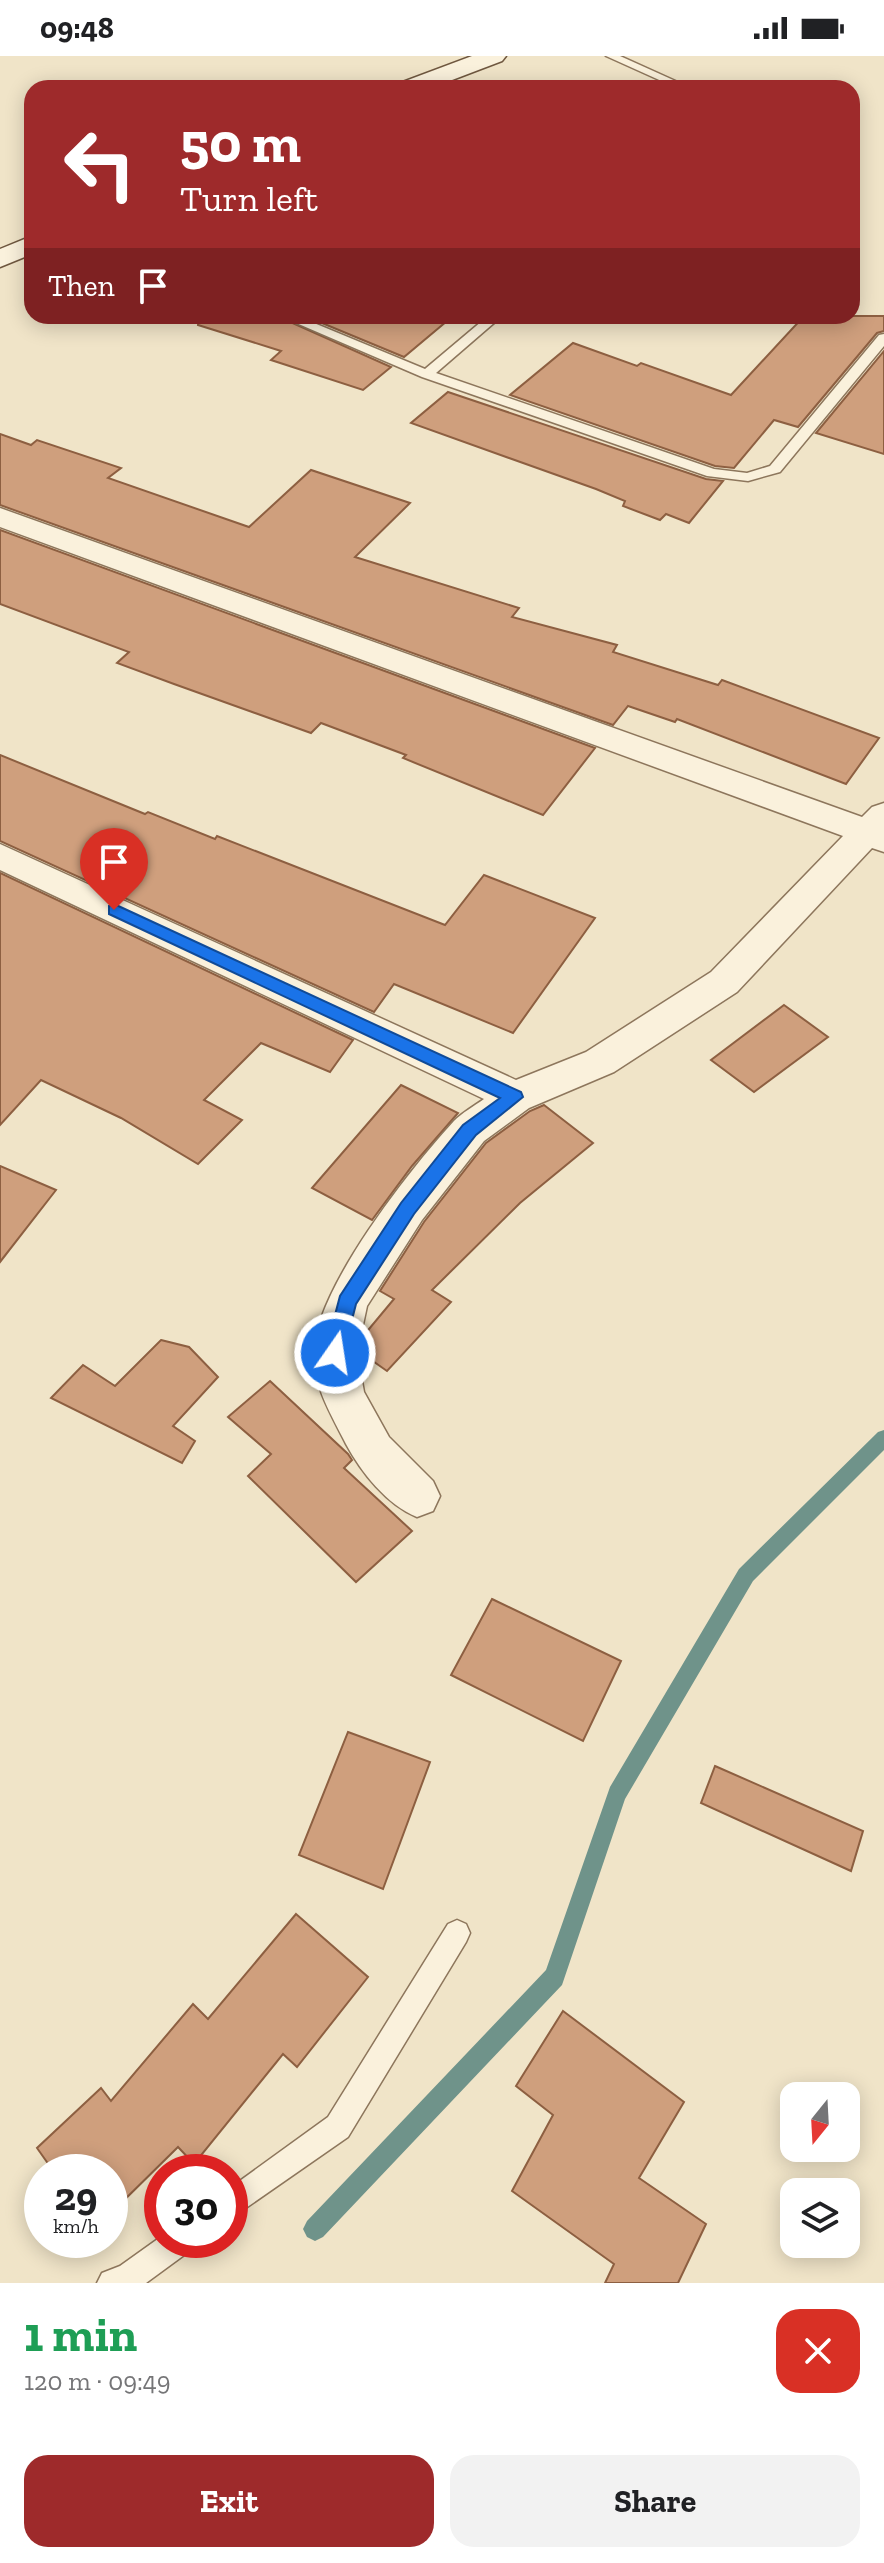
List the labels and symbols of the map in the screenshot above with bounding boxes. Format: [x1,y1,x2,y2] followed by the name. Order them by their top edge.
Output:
[80,828,148,910] pin
[293,1311,377,1395] position arrow
[780,2082,860,2162] north arrow
[144,2154,248,2258] speed limit sign: 30

